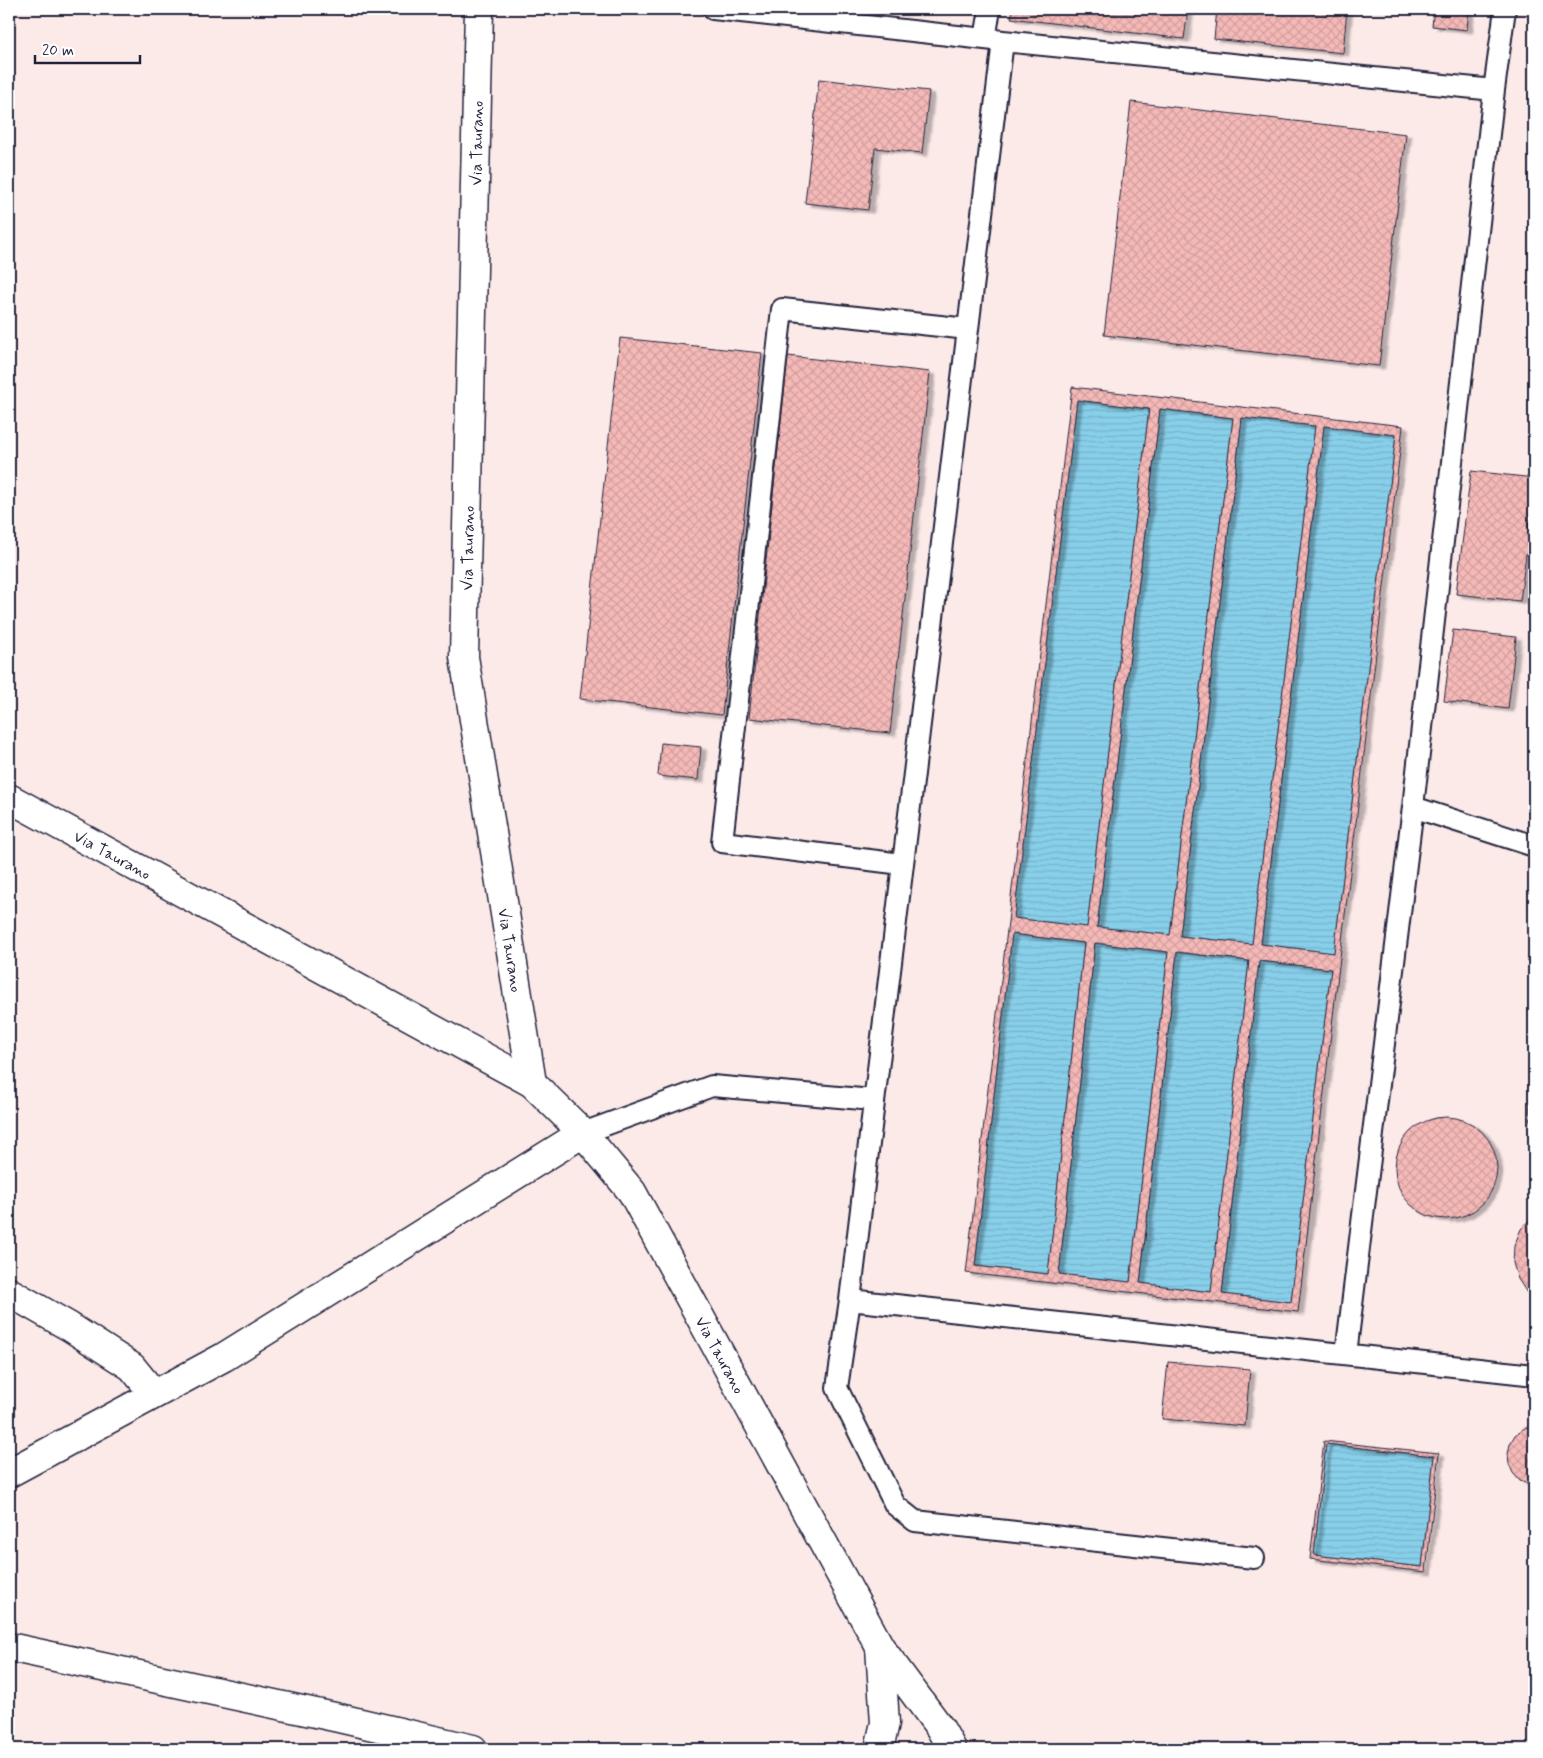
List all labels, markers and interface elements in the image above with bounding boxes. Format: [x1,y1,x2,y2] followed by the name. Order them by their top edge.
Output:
[35,32,140,64] scale bar
[42,41,74,61] text: 20 m
[466,100,489,186] street label: Via Taurano
[457,505,480,591] street label: Via Taurano
[70,826,154,885] street label: Via Taurano
[492,907,526,994] street label: Via Taurano
[690,1313,749,1398] street label: Via Taurano

